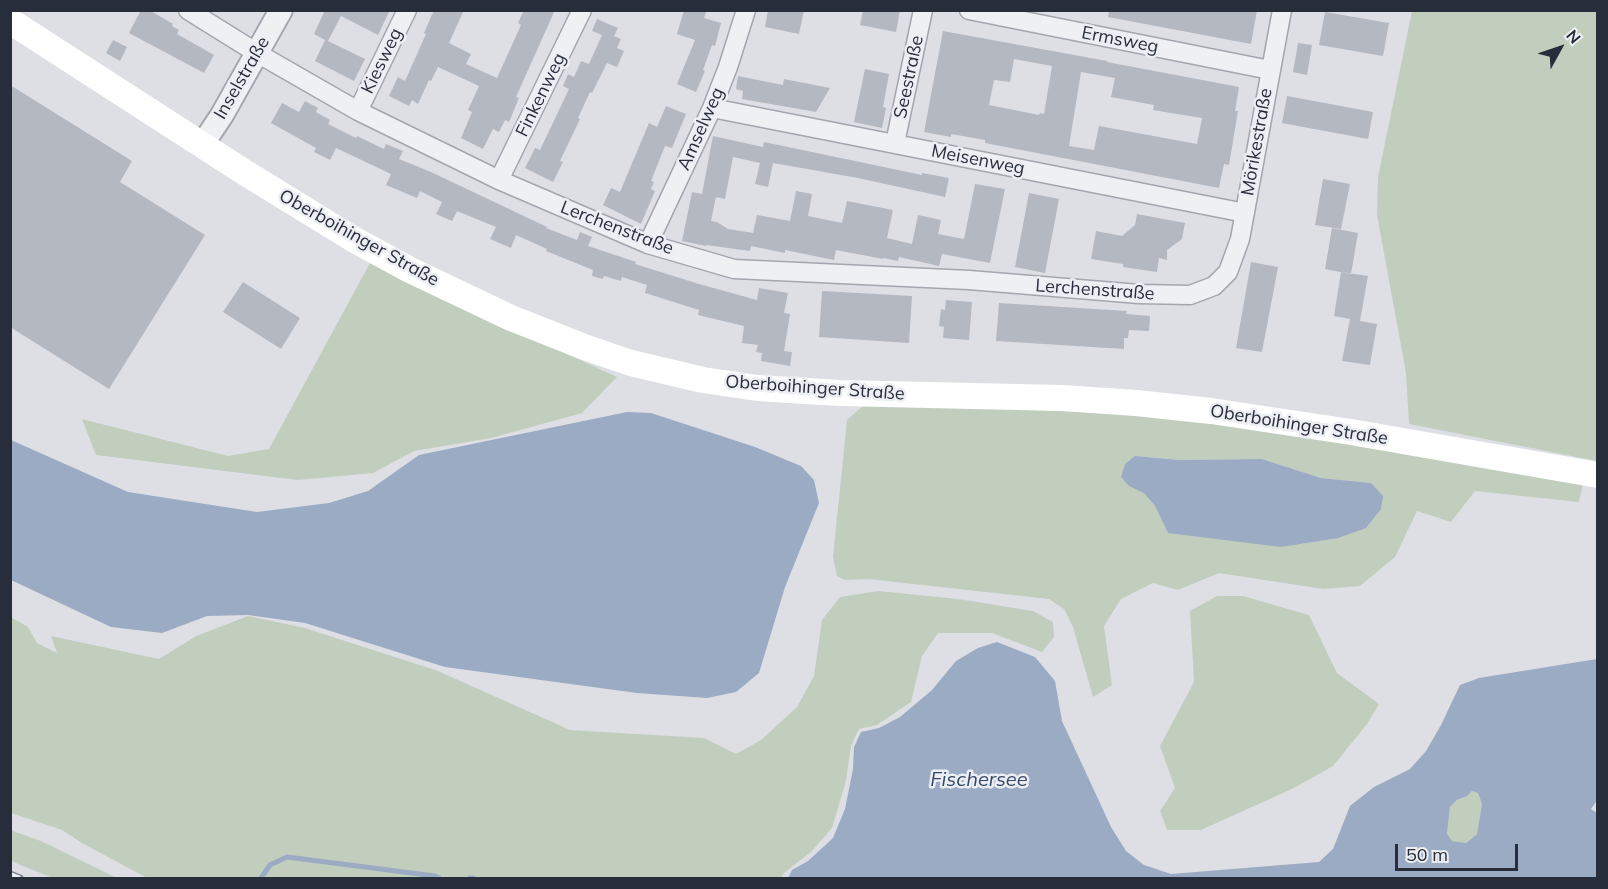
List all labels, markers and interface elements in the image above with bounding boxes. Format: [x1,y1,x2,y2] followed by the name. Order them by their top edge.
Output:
[1530,18,1590,78] north arrow
[1080,22,1160,58] street label: Ermsweg
[357,25,407,97] street label: Kiesweg
[1562,25,1585,47] text: N
[210,33,274,123] street label: Inselstraße
[890,33,928,121] street label: Seestraße
[511,50,571,140] street label: Finkenweg
[673,84,729,174] street label: Amselweg
[1237,86,1277,198] street label: Mörikestraße
[929,140,1027,180] street label: Meisenweg
[275,185,443,291] street label: Oberboihinger Straße
[557,197,677,259] street label: Lerchenstraße
[1035,275,1155,305] street label: Lerchenstraße
[725,371,905,405] street label: Oberboihinger Straße
[1209,400,1389,450] street label: Oberboihinger Straße
[930,768,1028,792] water label: Fischersee
[1398,832,1521,870] scale bar
[1406,843,1448,866] text: 50 m

